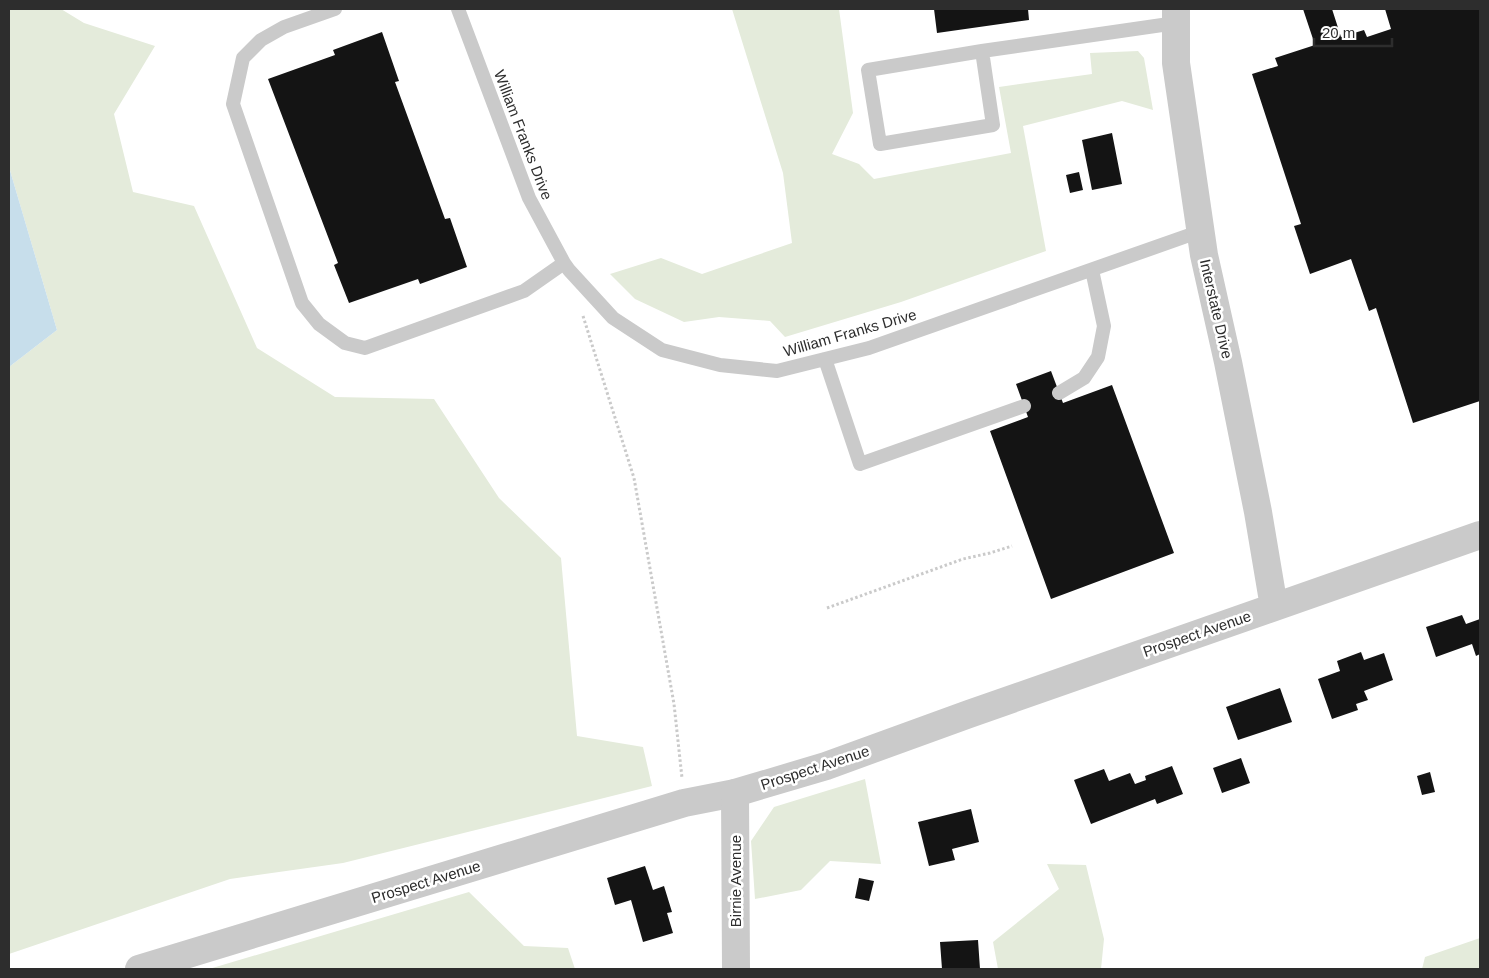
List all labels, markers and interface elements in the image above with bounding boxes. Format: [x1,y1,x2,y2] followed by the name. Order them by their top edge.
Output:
[1314,15,1392,47] scale bar
[1322,24,1355,41] text: 20 m
[491,68,556,202] street label: William Franks Drive
[1197,257,1236,360] street label: Interstate Drive
[781,305,918,360] street label: William Franks Drive
[1141,607,1253,660] street label: Prospect Avenue
[758,742,871,793] street label: Prospect Avenue
[727,835,744,927] street label: Birnie Avenue
[369,857,482,906] street label: Prospect Avenue

